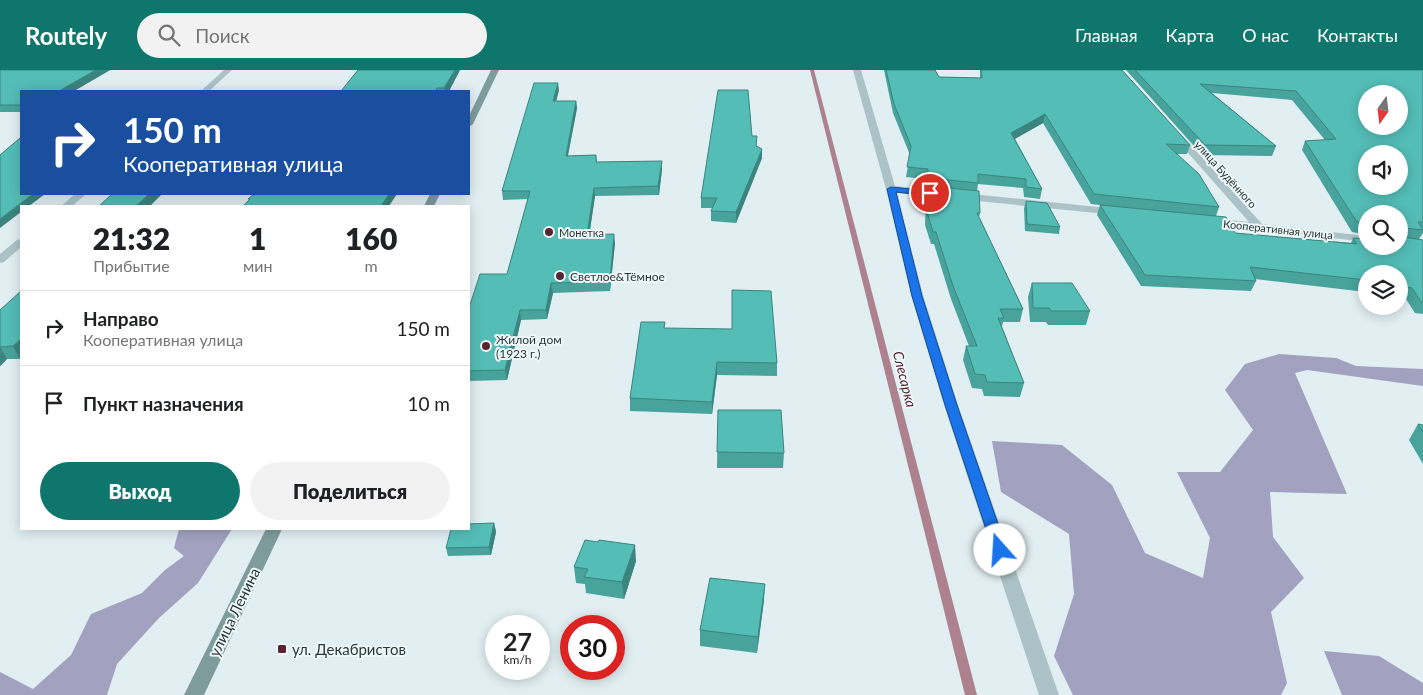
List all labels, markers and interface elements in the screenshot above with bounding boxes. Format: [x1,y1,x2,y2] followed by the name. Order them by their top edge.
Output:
[137,13,487,58] search box
[25,21,107,50] text: Routely
[155,21,183,49] icon: search
[195,24,250,47] text: Поиск
[1075,24,1138,46] text: Главная
[1166,24,1214,46] text: Карта
[1242,24,1289,46] text: О нас
[1317,24,1398,46] text: Контакты
[1358,85,1408,135] north arrow
[1358,85,1408,315] map controls
[123,108,222,150] text: 150 m
[40,110,105,175] icon: right
[1192,138,1260,210] street label: улица Будённого
[1358,145,1408,195] button: sound
[123,150,343,177] text: Кооперативная улица
[909,172,951,214] pin
[916,179,944,207] icon: arrive
[1358,205,1408,255] button: search
[1223,217,1333,241] street label: Кооперативная улица
[93,220,170,256] text: 21:32
[249,220,266,256] text: 1
[345,220,397,256] text: 160
[543,226,555,238] marker: Монетка
[559,226,604,239] place label: Монетка
[93,256,170,275] text: Прибытие
[243,256,272,275] text: мин
[365,256,378,275] text: m
[1358,265,1408,315] button: layers
[570,269,665,284] place label: Светлое&Тёмное
[554,270,566,282] marker: Светлое&Тёмное
[83,307,159,330] text: Направо
[40,314,68,342] icon: right
[396,317,450,340] text: 150 m
[83,330,243,349] text: Кооперативная улица
[496,332,562,361] place label: Жилой дом (1923 г.)
[480,340,492,352] marker: Жилой дом (1923 г.)
[890,349,920,409] water label: Слесарка
[40,389,68,417] icon: arrive
[83,392,244,415] text: Пункт назначения
[407,392,450,415] text: 10 m
[40,462,240,520] button: Выход
[250,462,450,520] button: Поделиться
[973,523,1025,575] position arrow
[205,565,263,659] street label: улица Ленина
[560,615,625,680] speed limit sign: 30
[503,626,532,656] text: 27
[292,640,406,658] place label: ул. Декабристов
[276,643,288,655] marker: ул. Декабристов
[503,652,532,667] text: km/h

